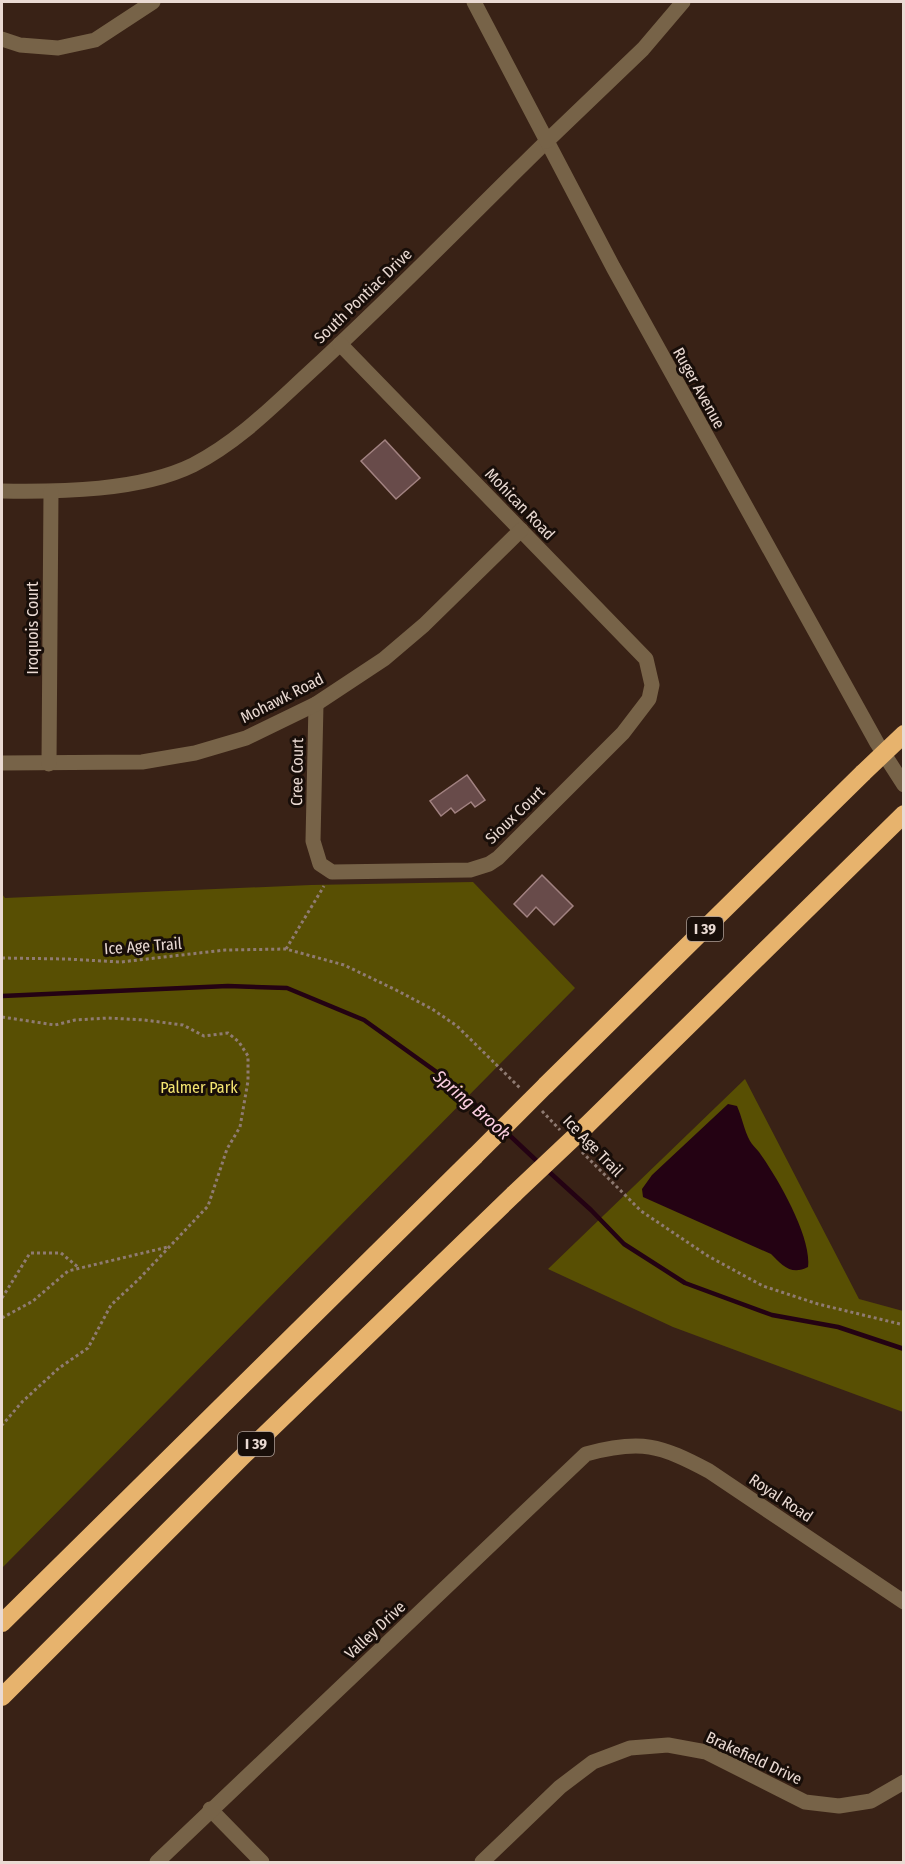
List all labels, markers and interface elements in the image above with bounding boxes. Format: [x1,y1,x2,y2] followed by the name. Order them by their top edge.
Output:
[310,244,416,347] street label: South Pontiac Drive
[669,344,729,432] street label: Ruger Avenue
[481,464,559,544] street label: Mohican Road
[23,581,42,675] street label: Iroquois Court
[237,669,327,727] street label: Mohawk Road
[287,737,307,806] street label: Cree Court
[481,782,549,848] street label: Sioux Court
[687,917,723,941] road number: I 39
[104,934,182,958] street label: Ice Age Trail
[428,1065,515,1145] water label: Spring Brook
[160,1078,238,1097] park label: Palmer Park
[559,1111,627,1181] street label: Ice Age Trail
[238,1432,274,1456] road number: I 39
[746,1470,816,1526] street label: Royal Road
[341,1597,409,1663] street label: Valley Drive
[703,1728,805,1789] street label: Brakefield Drive

